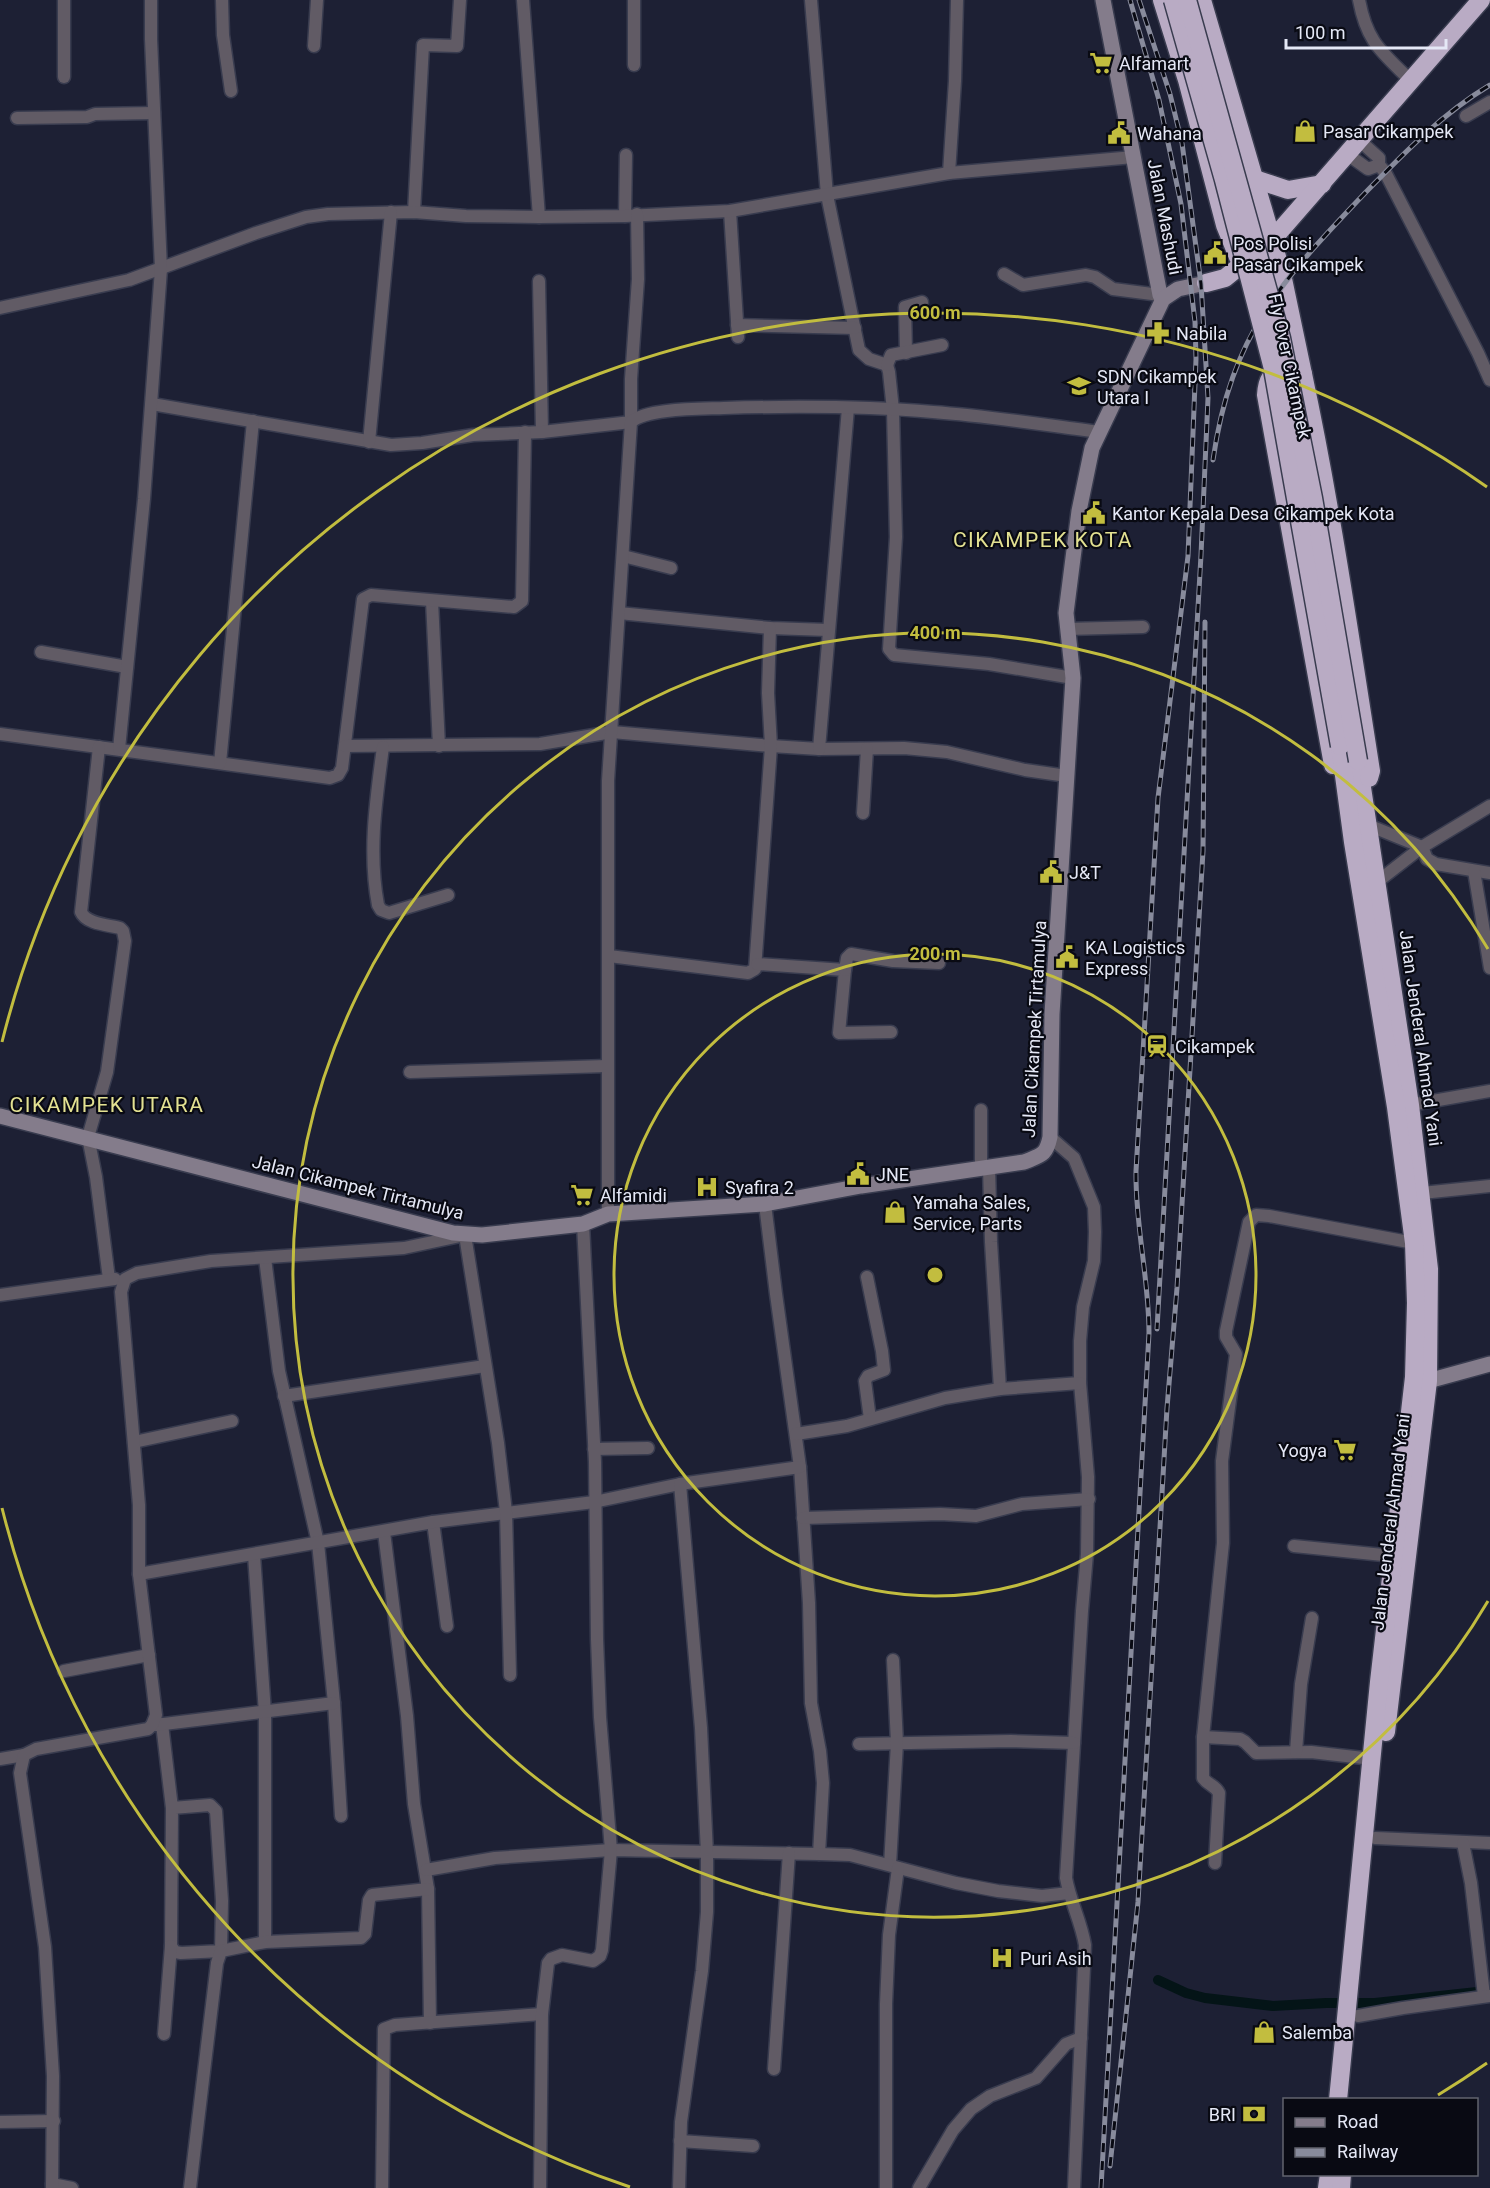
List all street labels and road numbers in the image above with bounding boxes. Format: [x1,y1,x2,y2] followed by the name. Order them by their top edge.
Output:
[1143,157,1187,277] street label: Jalan Mashudi
[1264,291,1316,441] street label: Fly Over Cikampek
[1018,920,1050,1138] street label: Jalan Cikampek Tirtamulya
[1395,929,1447,1147] street label: Jalan Jenderal Ahmad Yani
[250,1150,466,1224] street label: Jalan Cikampek Tirtamulya
[1366,1413,1414,1631] street label: Jalan Jenderal Ahmad Yani

